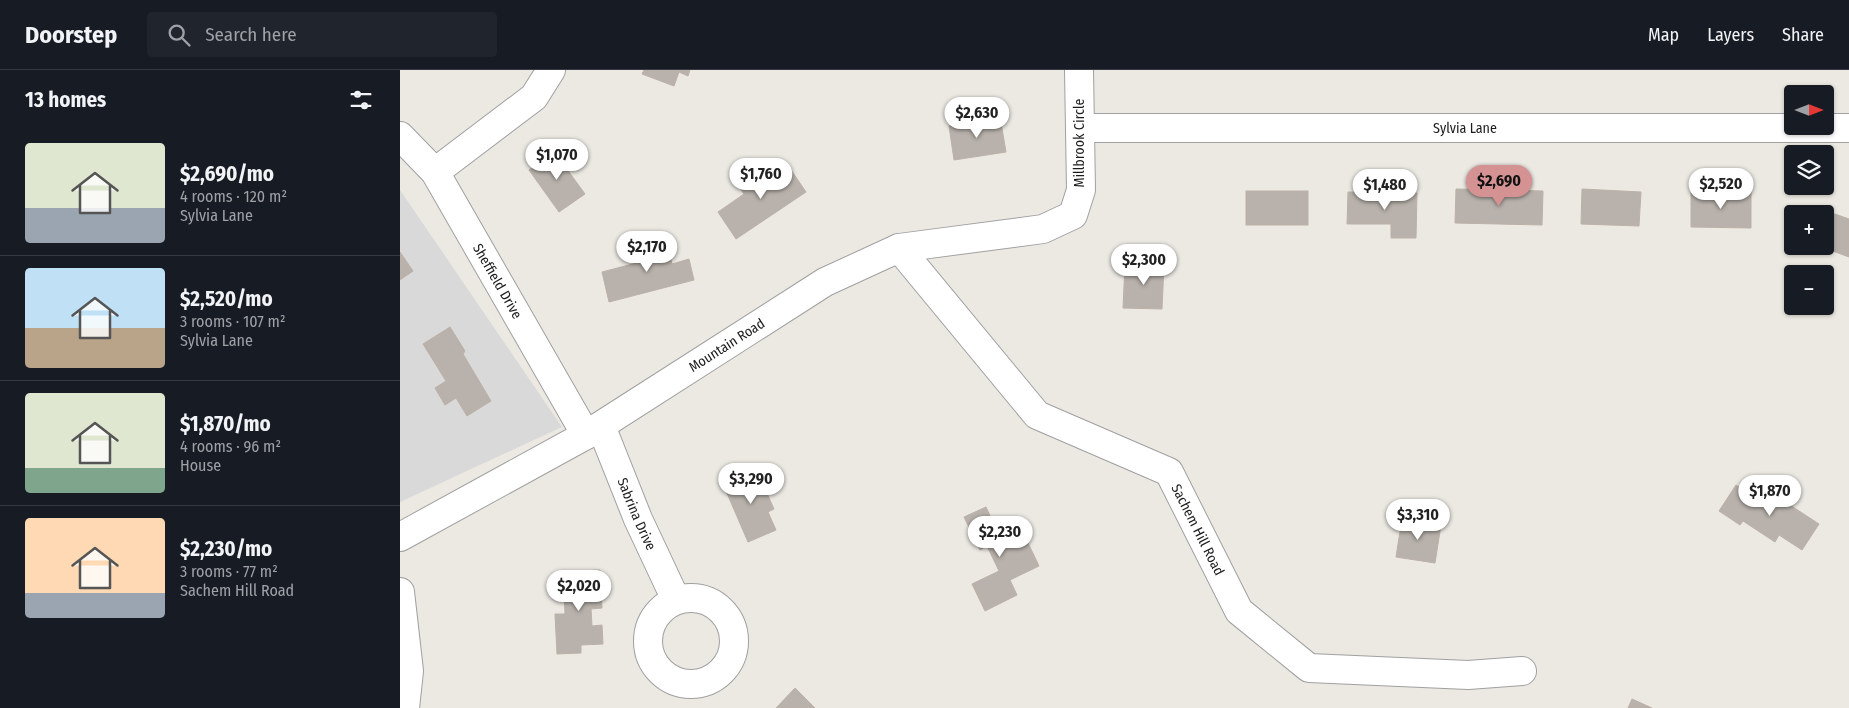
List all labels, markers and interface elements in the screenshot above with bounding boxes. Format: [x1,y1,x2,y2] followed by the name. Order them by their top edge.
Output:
[147,12,497,57] search box
[25,21,117,49] text: Doorstep
[165,21,193,49] icon: search
[205,23,297,46] text: Search here
[1648,24,1679,46] text: Map
[1707,24,1754,46] text: Layers
[1782,24,1824,46] text: Share
[1784,85,1834,135] north arrow
[1784,85,1834,315] map controls
[347,86,375,114] icon: filters
[25,87,106,113] text: 13 homes
[936,97,1018,139] pin: $2,630
[1071,98,1088,188] street label: Millbrook Circle
[955,103,999,122] text: $2,630
[1433,120,1497,137] street label: Sylvia Lane
[516,138,598,181] pin: $1,070
[536,145,578,164] text: $1,070
[1784,145,1834,195] button: layers
[720,158,802,200] pin: $1,760
[180,161,274,187] text: $2,690/mo
[65,163,125,223] icon: home
[740,164,782,183] text: $1,760
[1458,164,1540,207] pin: $2,690
[1344,168,1426,211] pin: $1,480
[1680,168,1762,210] pin: $2,520
[1477,171,1521,190] text: $2,690
[1700,174,1742,193] text: $2,520
[1364,175,1406,194] text: $1,480
[180,187,287,206] text: 4 rooms · 120 m²
[1784,205,1834,255] button: +
[180,206,253,225] text: Sylvia Lane
[606,230,688,273] pin: $2,170
[627,237,667,256] text: $2,170
[469,241,526,322] street label: Sheffield Drive
[1103,244,1185,286] pin: $2,300
[1122,250,1166,269] text: $2,300
[1784,265,1834,315] button: −
[180,286,273,312] text: $2,520/mo
[65,288,125,348] icon: home
[180,312,286,331] text: 3 rooms · 107 m²
[686,315,768,376] street label: Mountain Road
[180,331,253,350] text: Sylvia Lane
[180,411,271,437] text: $1,870/mo
[65,413,125,473] icon: home
[180,437,281,456] text: 4 rooms · 96 m²
[180,456,221,475] text: House
[710,462,792,505] pin: $3,290
[729,469,773,488] text: $3,290
[1729,474,1811,517] pin: $1,870
[614,476,659,553] street label: Sabrina Drive
[1168,481,1228,578] street label: Sachem Hill Road
[1749,481,1791,500] text: $1,870
[1377,498,1459,541] pin: $3,310
[1397,505,1439,524] text: $3,310
[959,516,1041,558] pin: $2,230
[979,522,1021,541] text: $2,230
[180,536,272,562] text: $2,230/mo
[65,538,125,598] icon: home
[180,562,278,581] text: 3 rooms · 77 m²
[538,570,620,612] pin: $2,020
[557,576,601,595] text: $2,020
[180,581,294,600] text: Sachem Hill Road

